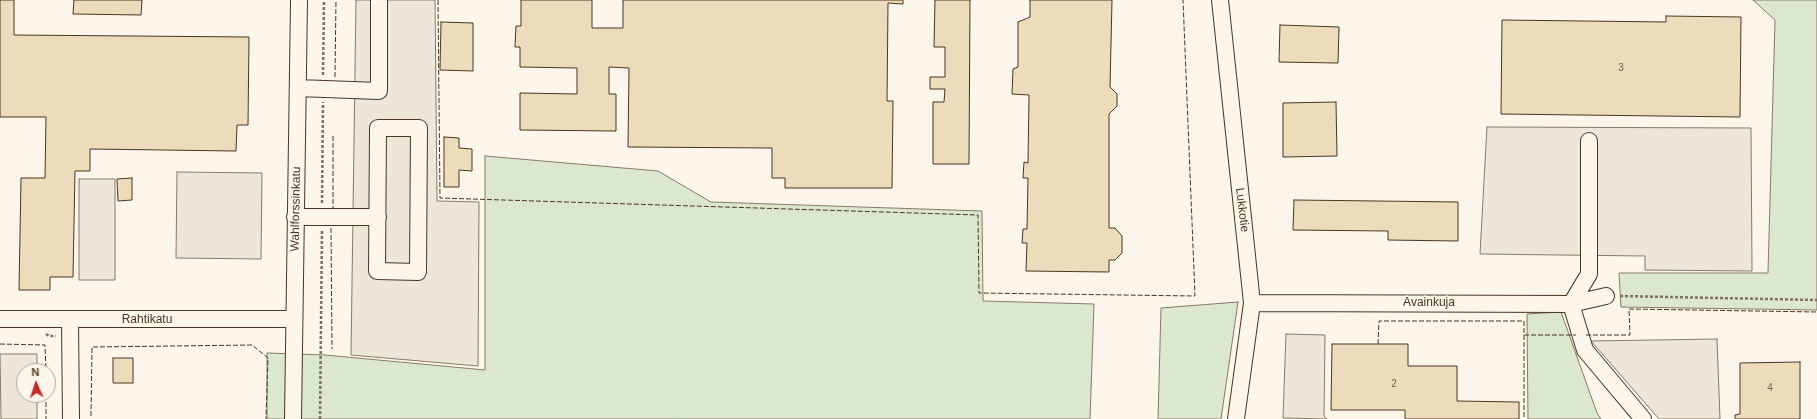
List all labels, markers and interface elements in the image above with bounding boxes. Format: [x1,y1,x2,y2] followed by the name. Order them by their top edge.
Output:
[1618,62,1624,74] house number: 3
[288,166,304,252] street label: Wahlforssinkatu
[1232,187,1252,233] street label: Lukkotie
[1403,296,1455,310] street label: Avainkuja
[122,313,172,327] street label: Rahtikatu
[16,363,56,403] north arrow
[31,366,40,378] text: N
[1391,378,1397,390] house number: 2
[1767,382,1773,394] house number: 4

